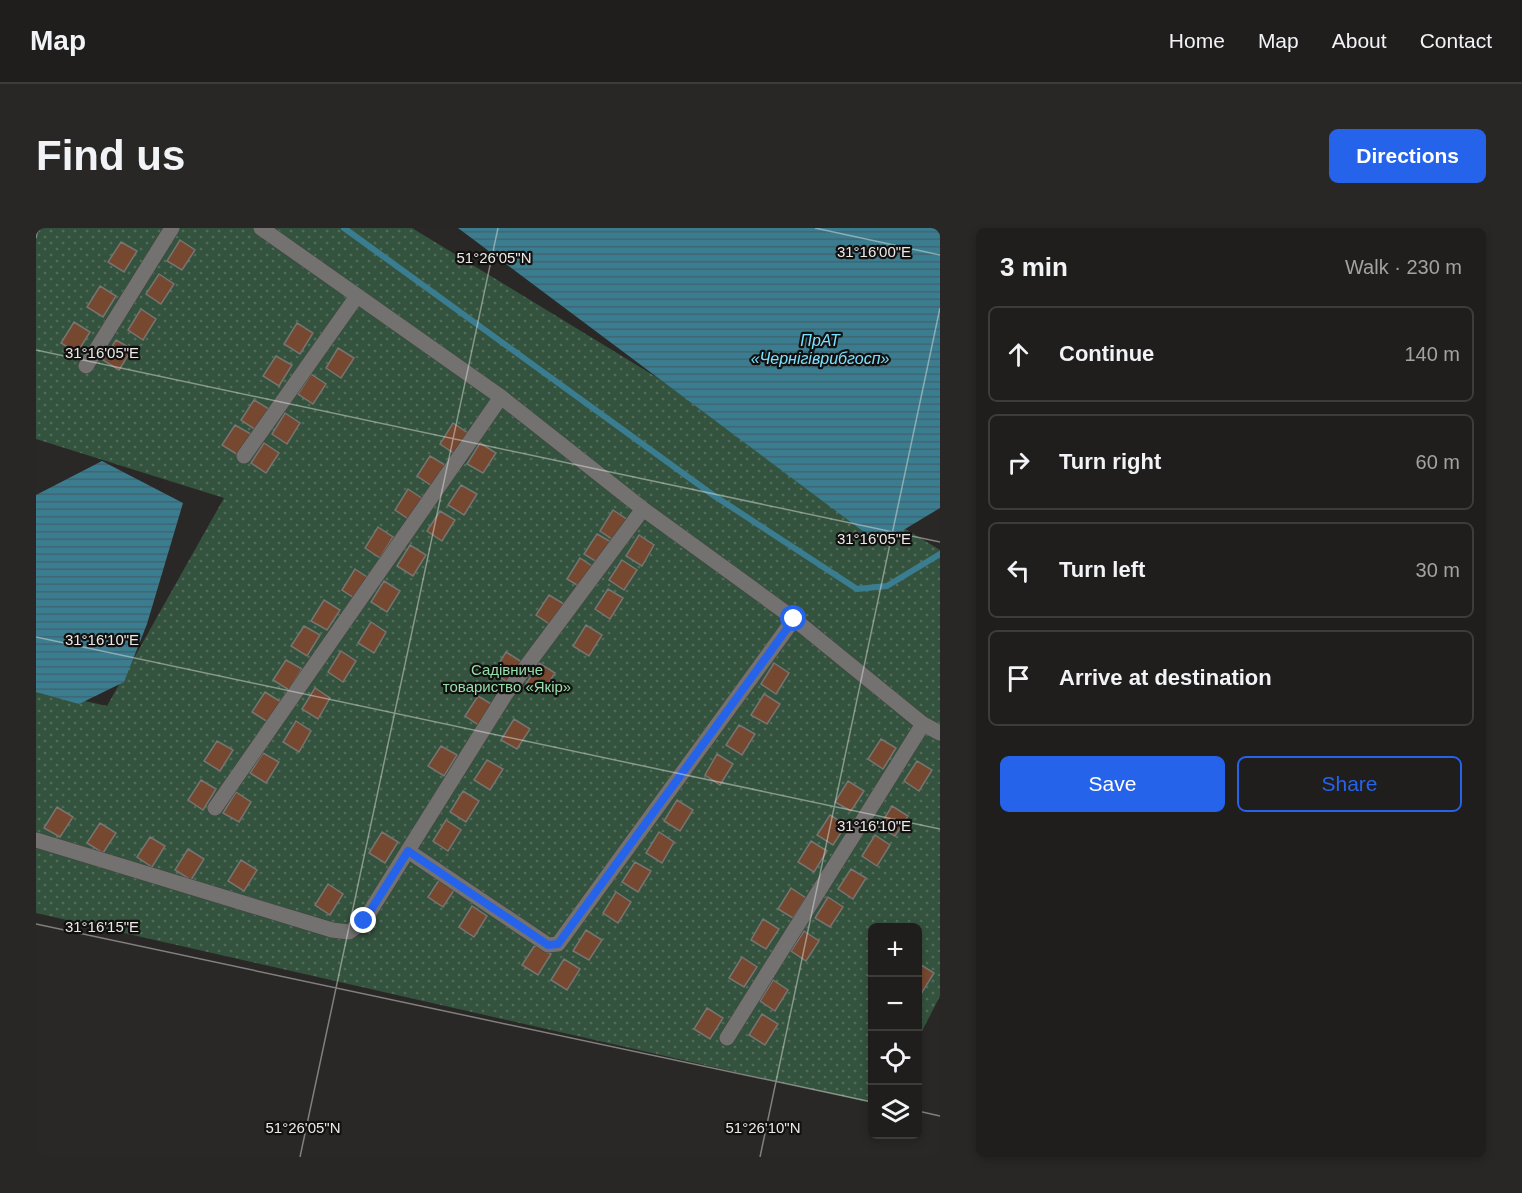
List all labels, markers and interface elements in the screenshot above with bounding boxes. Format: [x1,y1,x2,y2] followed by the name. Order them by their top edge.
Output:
[30,25,86,56] text: Map
[1169,29,1225,52] text: Home
[1258,29,1299,52] text: Map
[1332,29,1387,52] text: About
[1420,29,1492,52] text: Contact
[1329,129,1486,183] button: Directions
[36,132,185,179] text: Find us
[837,243,911,260] text: 31°16'00"E
[456,249,532,266] text: 51°26'05"N
[1000,252,1068,282] text: 3 min
[1345,256,1462,278] text: Walk · 230 m
[751,332,889,367] water label: ПрАТ «Чернігіврибгосп»
[1002,338,1035,371] icon: ahead
[1059,341,1154,366] text: Continue
[1404,343,1460,365] text: 140 m
[65,344,139,361] text: 31°16'05"E
[1002,446,1035,479] icon: right
[1059,449,1161,474] text: Turn right
[1416,451,1460,473] text: 60 m
[837,530,911,547] text: 31°16'05"E
[1002,554,1035,587] icon: left
[1059,557,1145,582] text: Turn left
[1416,559,1460,581] text: 30 m
[780,605,806,631] route start
[65,631,139,648] text: 31°16'10"E
[443,661,571,695] park label: Садівниче товариство «Якір»
[1002,662,1035,695] icon: arrive
[1059,665,1272,690] text: Arrive at destination
[1000,756,1225,812] button: Save
[1237,756,1462,812] button: Share
[837,817,911,834] text: 31°16'10"E
[350,907,376,933] route end
[65,918,139,935] text: 31°16'15"E
[868,923,922,1139] map controls
[868,923,922,977] button: +
[868,977,922,1031] button: −
[868,1031,922,1085] button: locate
[868,1085,922,1139] button: layers
[265,1119,341,1136] text: 51°26'05"N
[725,1119,801,1136] text: 51°26'10"N

